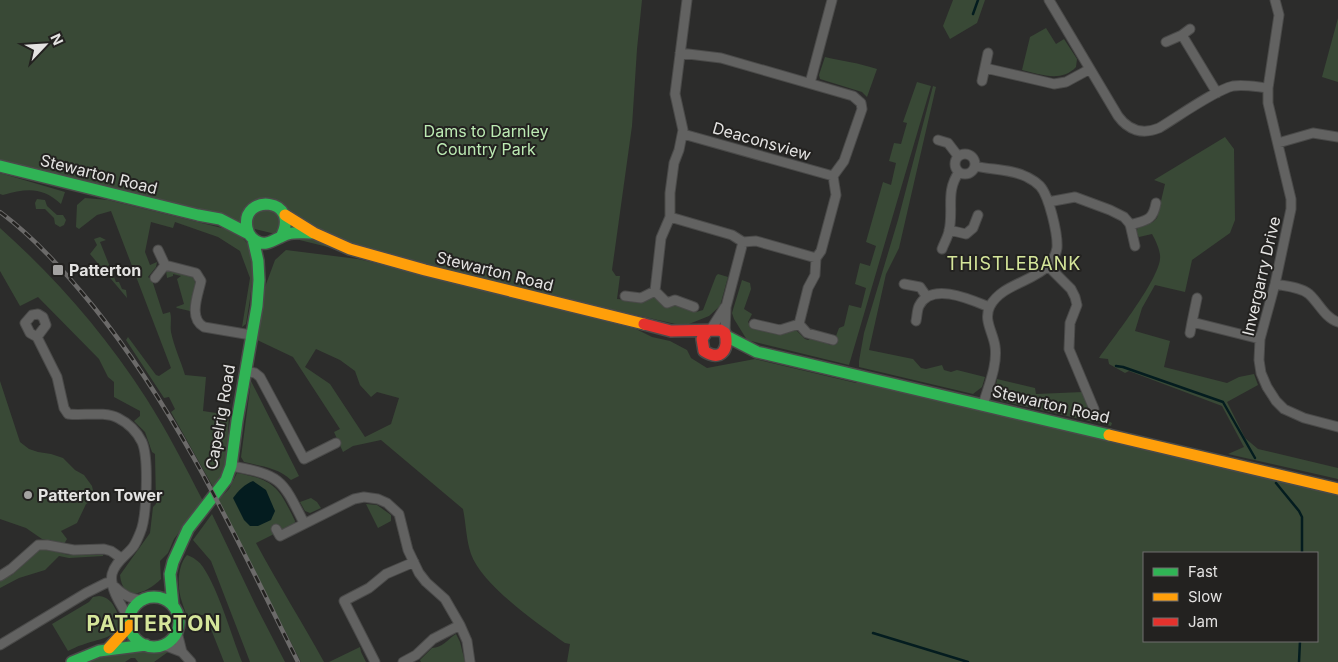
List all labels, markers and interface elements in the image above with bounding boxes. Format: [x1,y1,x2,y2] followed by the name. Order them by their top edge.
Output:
[20,20,70,70] north arrow
[47,31,67,48] text: N
[710,117,814,165] street label: Deaconsview
[424,121,548,159] park label: Dams to Darnley Country Park
[38,150,160,198] street label: Stewarton Road
[1238,214,1284,338] street label: Invergarry Drive
[434,247,556,295] street label: Stewarton Road
[947,253,1081,274] district label: THISTLEBANK
[69,260,141,280] place label: Patterton
[51,263,65,277] marker: Patterton
[201,363,239,471] street label: Capelrig Road
[990,381,1112,427] street label: Stewarton Road
[38,485,163,505] place label: Patterton Tower
[22,489,34,501] marker: Patterton Tower
[1143,552,1318,642] legend
[1188,562,1218,581] text: Fast
[1188,587,1222,606] text: Slow
[87,611,221,636] district label: PATTERTON
[1188,612,1218,631] text: Jam

